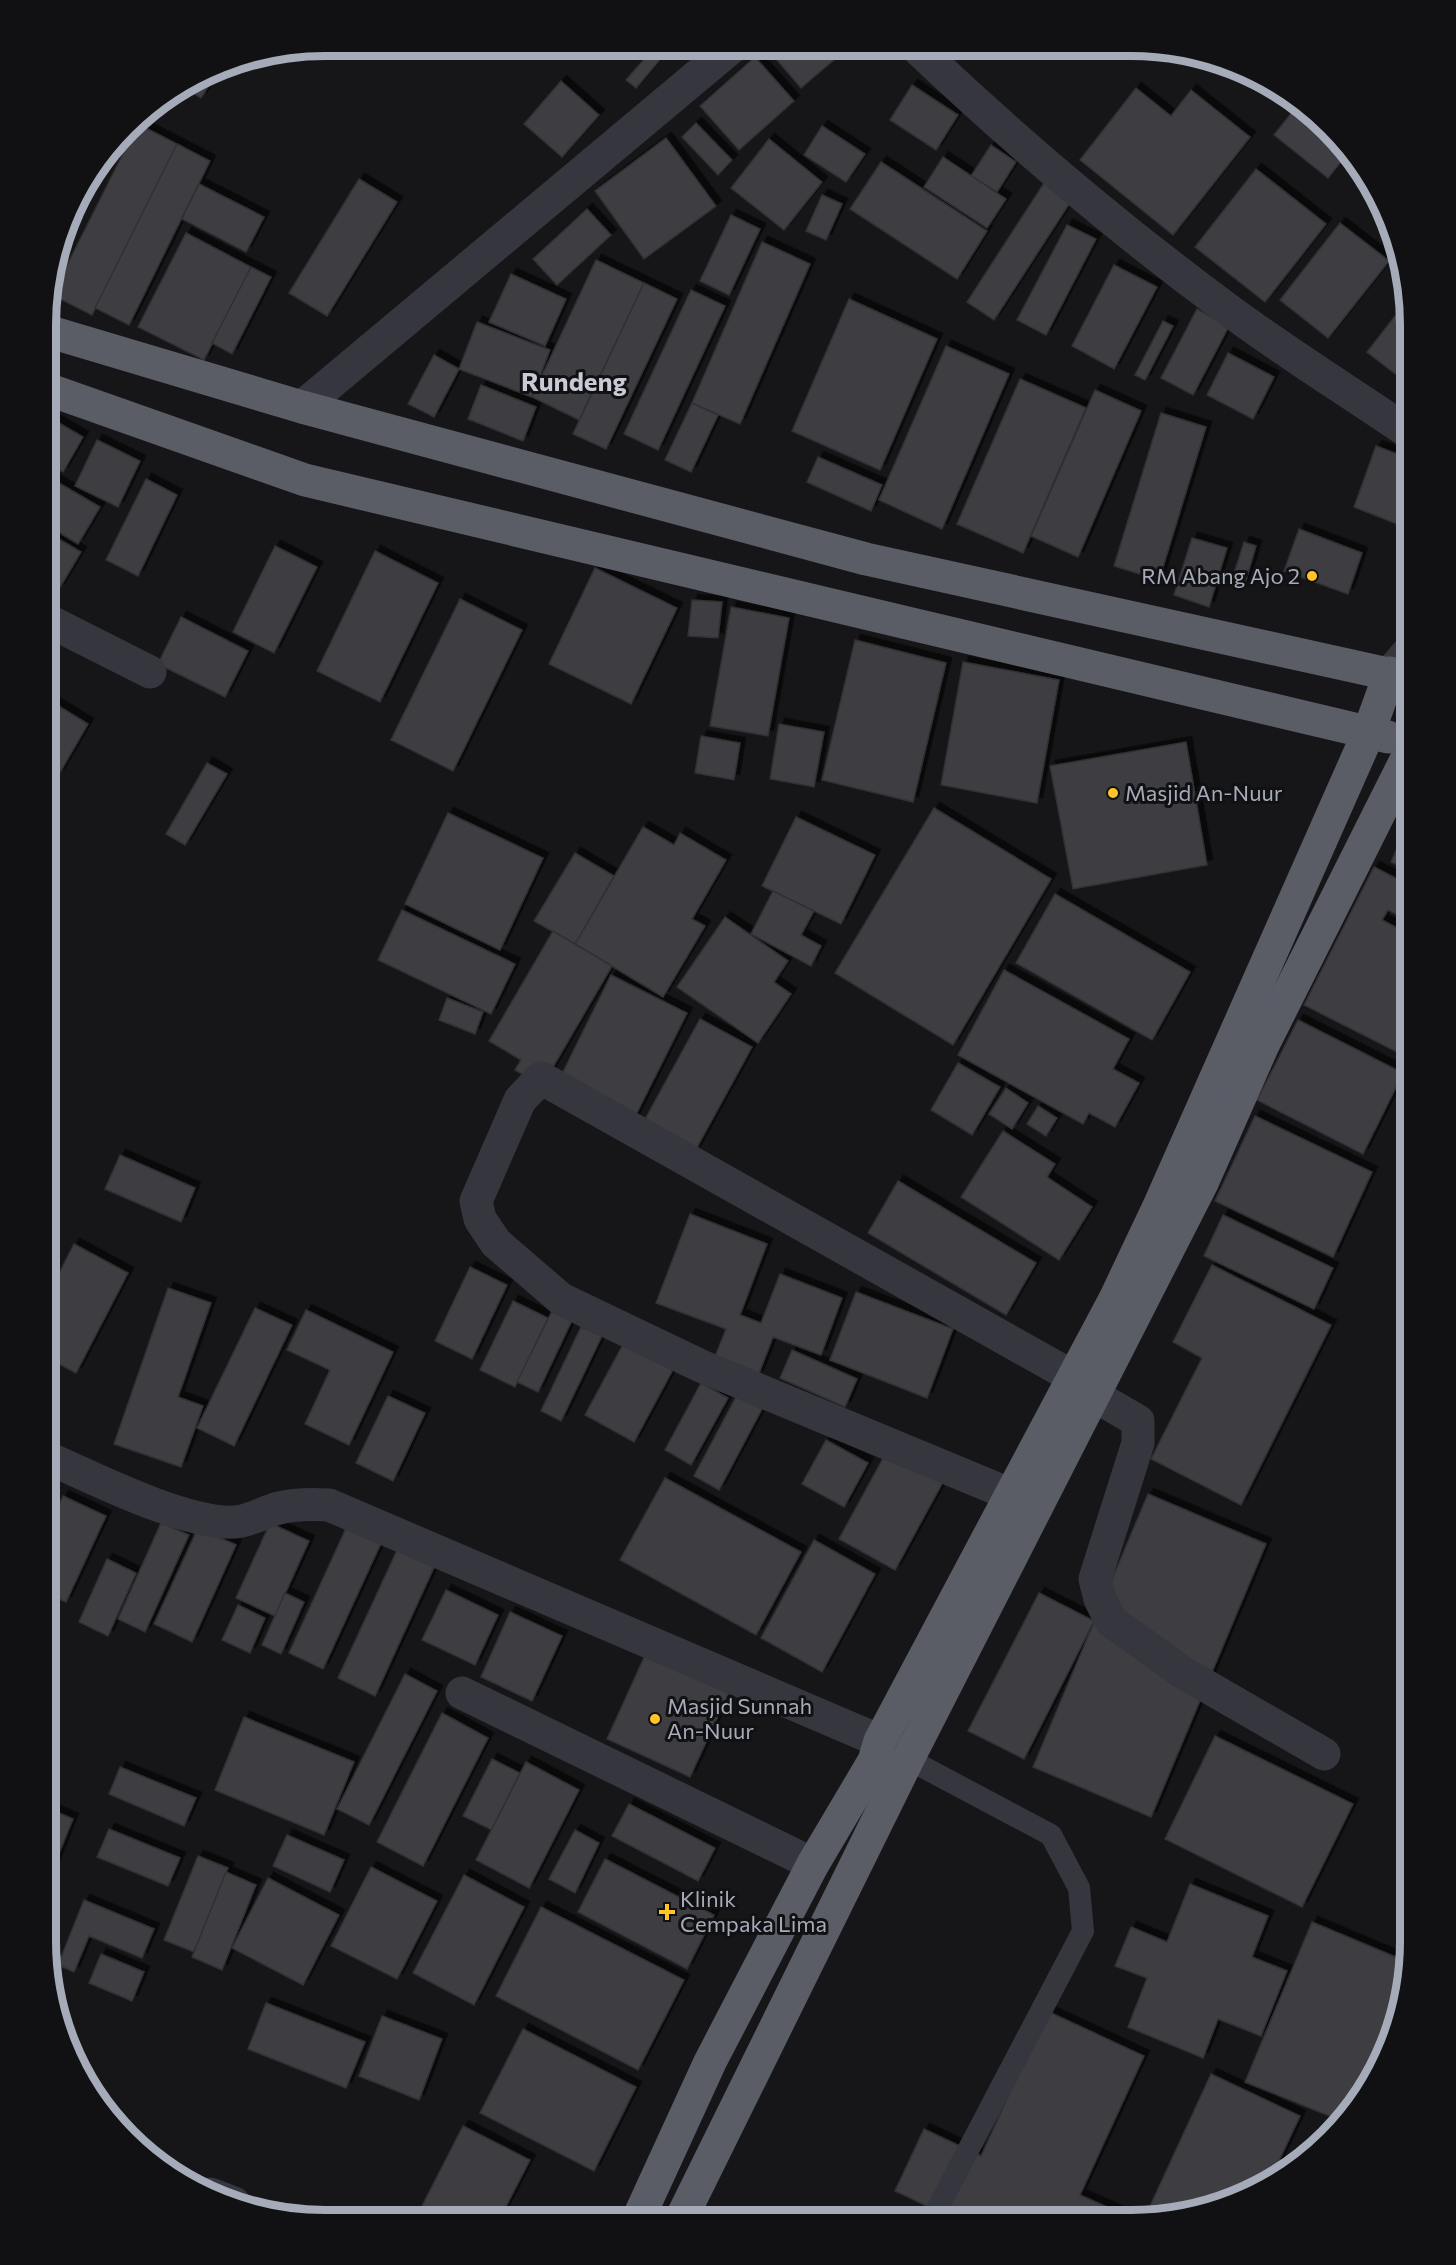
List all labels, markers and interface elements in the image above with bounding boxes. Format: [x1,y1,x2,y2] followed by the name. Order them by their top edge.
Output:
[521,365,627,396] district label: Rundeng
[1141,562,1300,589] place label: RM Abang Ajo 2
[1305,569,1319,583] marker: RM Abang Ajo 2
[1125,779,1283,806] place label: Masjid An-Nuur
[1106,786,1120,800] marker: Masjid An-Nuur
[667,1692,812,1744] place label: Masjid Sunnah An-Nuur
[648,1712,662,1726] marker: Masjid Sunnah An-Nuur
[680,1885,827,1937] place label: Klinik Cempaka Lima
[658,1903,676,1921] marker: Klinik Cempaka Lima

